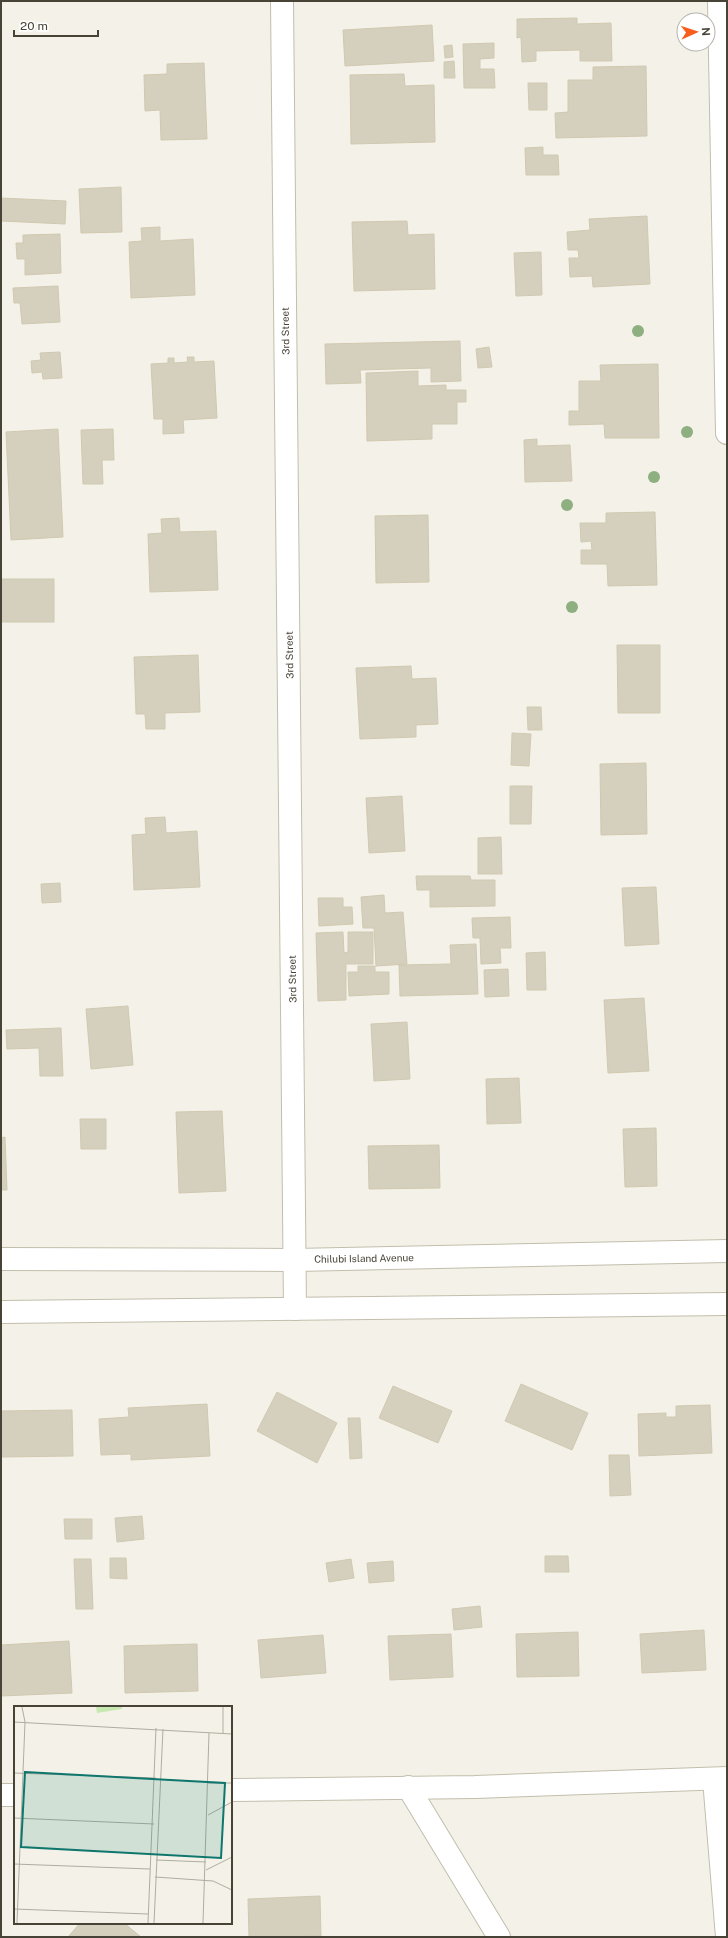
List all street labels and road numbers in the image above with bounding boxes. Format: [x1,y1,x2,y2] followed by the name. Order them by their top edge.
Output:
[279,307,291,355] street label: 3rd Street
[283,631,295,679] street label: 3rd Street
[286,955,298,1003] street label: 3rd Street
[314,1251,414,1265] street label: Chilubi Island Avenue

